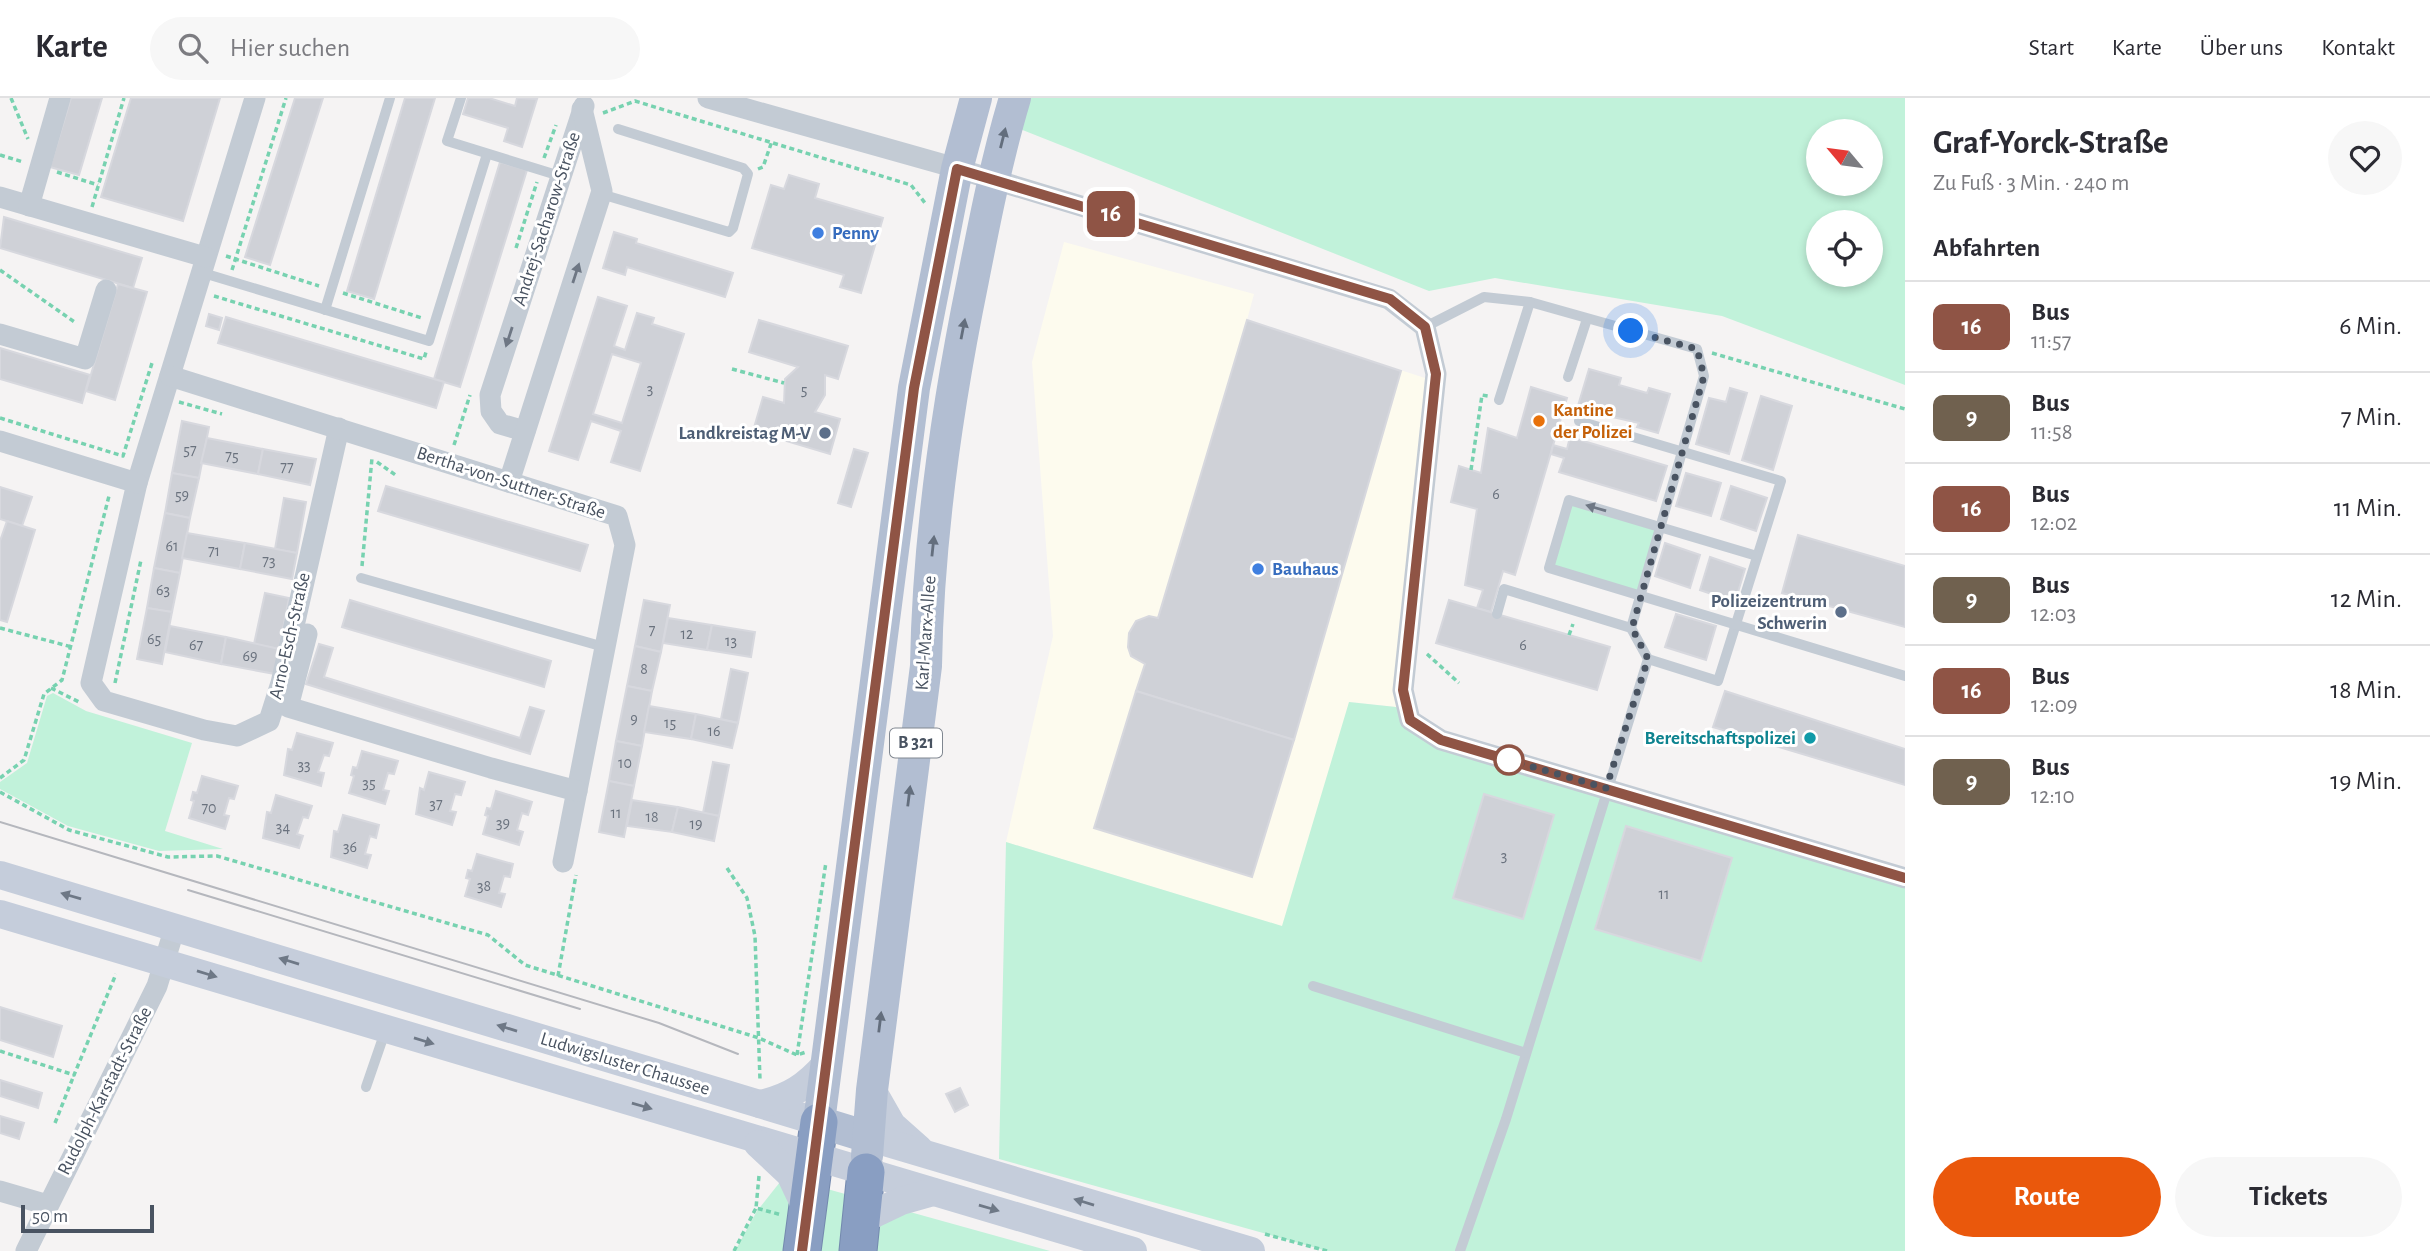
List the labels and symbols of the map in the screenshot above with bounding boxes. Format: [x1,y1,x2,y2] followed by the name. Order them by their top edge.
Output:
[1806,119,1883,196] north arrow
[998,127,1009,149] one-way arrow
[510,130,584,308] street label: Andrej-Sacharow-Straße
[1080,191,1142,237] line badge: 16
[832,224,880,243] place label: Penny
[810,225,826,241] marker: Penny
[571,262,582,283] one-way arrow
[1613,313,1648,348] your location
[957,318,968,340] one-way arrow
[503,327,514,348] one-way arrow
[647,381,653,397] house number: 3
[801,382,807,398] house number: 5
[1553,401,1633,442] place label: Kantine der Polizei
[1531,413,1547,429] marker: Kantine der Polizei
[678,424,812,443] place label: Landkreistag M-V
[817,425,833,441] marker: Landkreistag M-V
[183,442,197,458] house number: 57
[414,444,608,522] street label: Bertha-von-Suttner-Straße
[225,448,239,464] house number: 75
[280,459,294,475] house number: 77
[1492,486,1500,502] house number: 6
[175,487,189,503] house number: 59
[1585,502,1606,512] one-way arrow
[927,535,938,557] one-way arrow
[165,538,179,554] house number: 61
[208,543,220,559] house number: 71
[262,553,276,569] house number: 73
[1272,560,1339,579] place label: Bauhaus
[1250,561,1266,577] marker: Bauhaus
[266,571,314,701] street label: Arno-Esch-Straße
[913,575,939,691] street label: Karl-Marx-Allee
[156,582,170,598] house number: 63
[1711,592,1827,633] place label: Polizeizentrum Schwerin
[1833,604,1849,620] marker: Polizeizentrum Schwerin
[649,622,656,638] house number: 7
[681,626,693,642] house number: 12
[147,631,161,647] house number: 65
[725,633,737,649] house number: 13
[189,637,203,653] house number: 67
[1519,637,1527,653] house number: 6
[242,648,258,664] house number: 69
[640,661,648,677] house number: 8
[630,711,638,727] house number: 9
[664,715,676,731] house number: 15
[707,723,721,739] house number: 16
[890,728,942,758] road number: B 321
[1645,729,1796,748] place label: Bereitschaftspolizei
[1802,730,1818,746] marker: Bereitschaftspolizei
[1494,745,1524,775] unlabelled marker
[618,755,632,771] house number: 10
[297,757,311,773] house number: 33
[362,775,376,791] house number: 35
[904,785,915,807] one-way arrow
[429,796,443,812] house number: 37
[201,800,217,816] house number: 70
[610,805,622,821] house number: 11
[645,809,659,825] house number: 18
[496,815,510,831] house number: 39
[689,816,703,832] house number: 19
[276,819,290,835] house number: 34
[343,839,357,855] house number: 36
[1501,848,1507,864] house number: 3
[477,878,491,894] house number: 38
[1658,886,1670,902] house number: 11
[61,891,82,901] one-way arrow
[279,956,300,966] one-way arrow
[196,970,217,980] one-way arrow
[54,1004,156,1178] street label: Rudolph-Karstadt-Straße
[875,1011,886,1033] one-way arrow
[496,1022,517,1032] one-way arrow
[538,1029,712,1099] street label: Ludwigsluster Chaussee
[414,1036,435,1046] one-way arrow
[632,1102,653,1112] one-way arrow
[1074,1197,1095,1207] one-way arrow
[21,1202,154,1234] scale bar
[979,1203,1000,1213] one-way arrow

